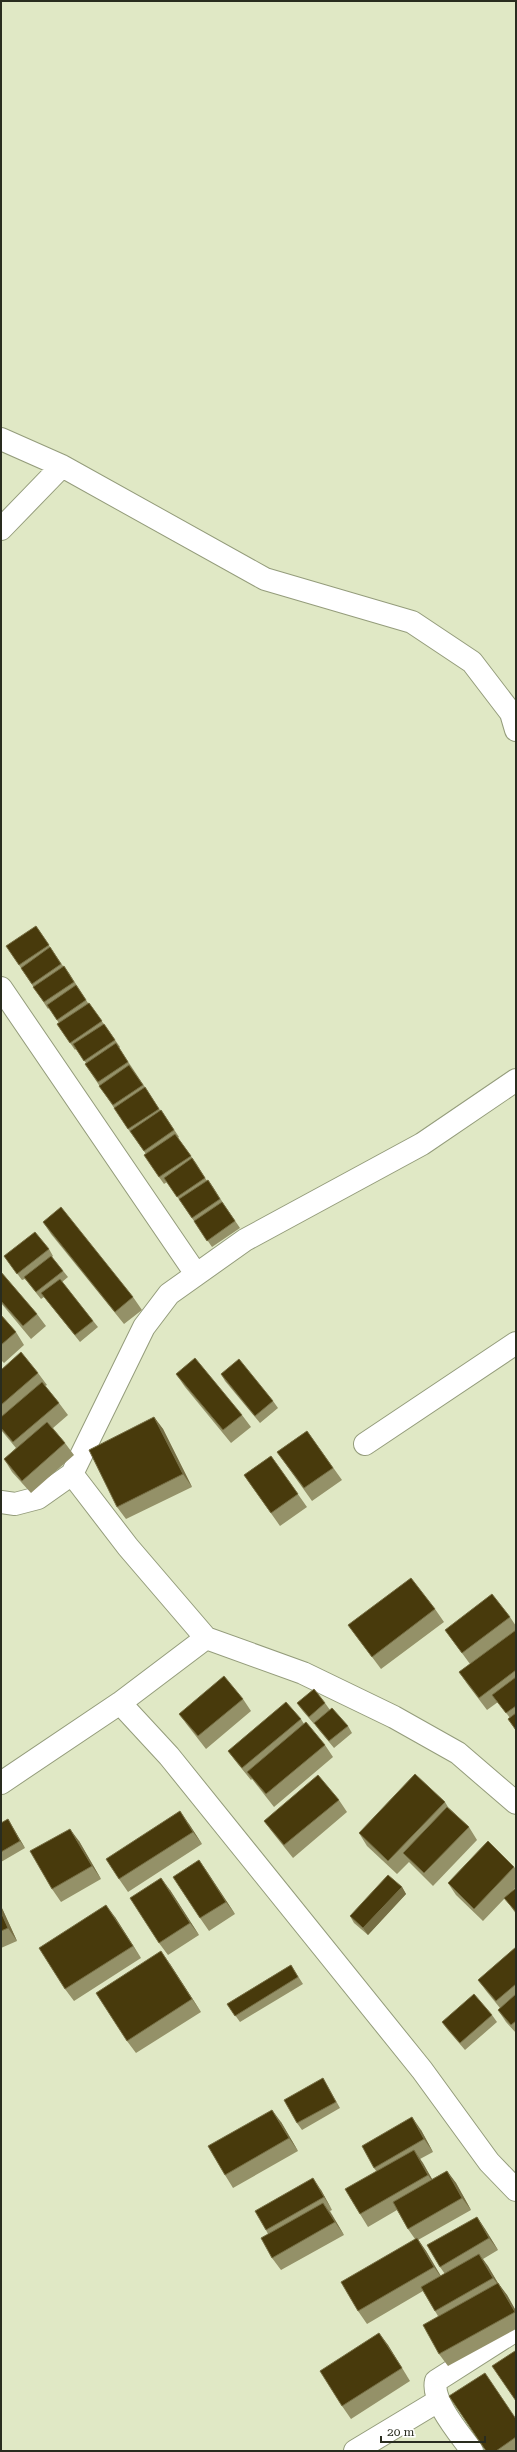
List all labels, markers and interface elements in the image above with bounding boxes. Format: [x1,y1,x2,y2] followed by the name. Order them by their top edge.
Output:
[381,2418,485,2444] scale bar
[387,2425,414,2439] text: 20 m

